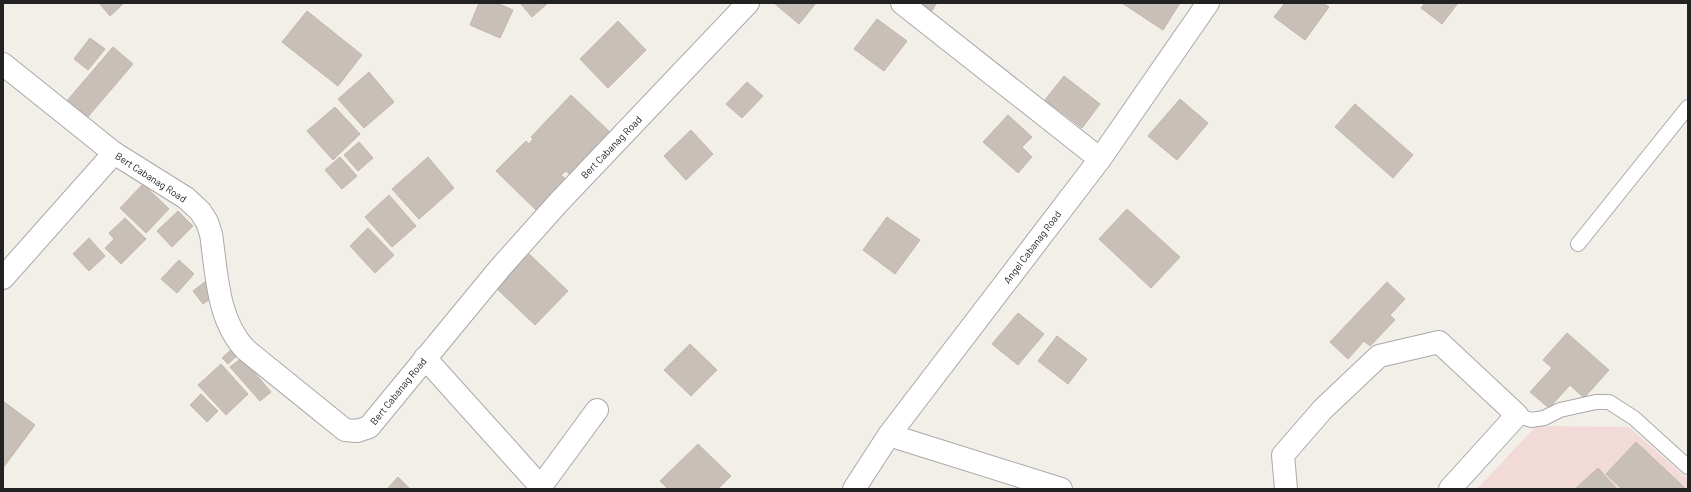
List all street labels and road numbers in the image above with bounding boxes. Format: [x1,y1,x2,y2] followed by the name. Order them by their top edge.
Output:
[578,113,644,181] street label: Bert Cabanag Road
[113,149,189,205] street label: Bert Cabanag Road
[1001,208,1063,286] street label: Angel Cabanag Road
[367,355,429,427] street label: Bert Cabanag Road

